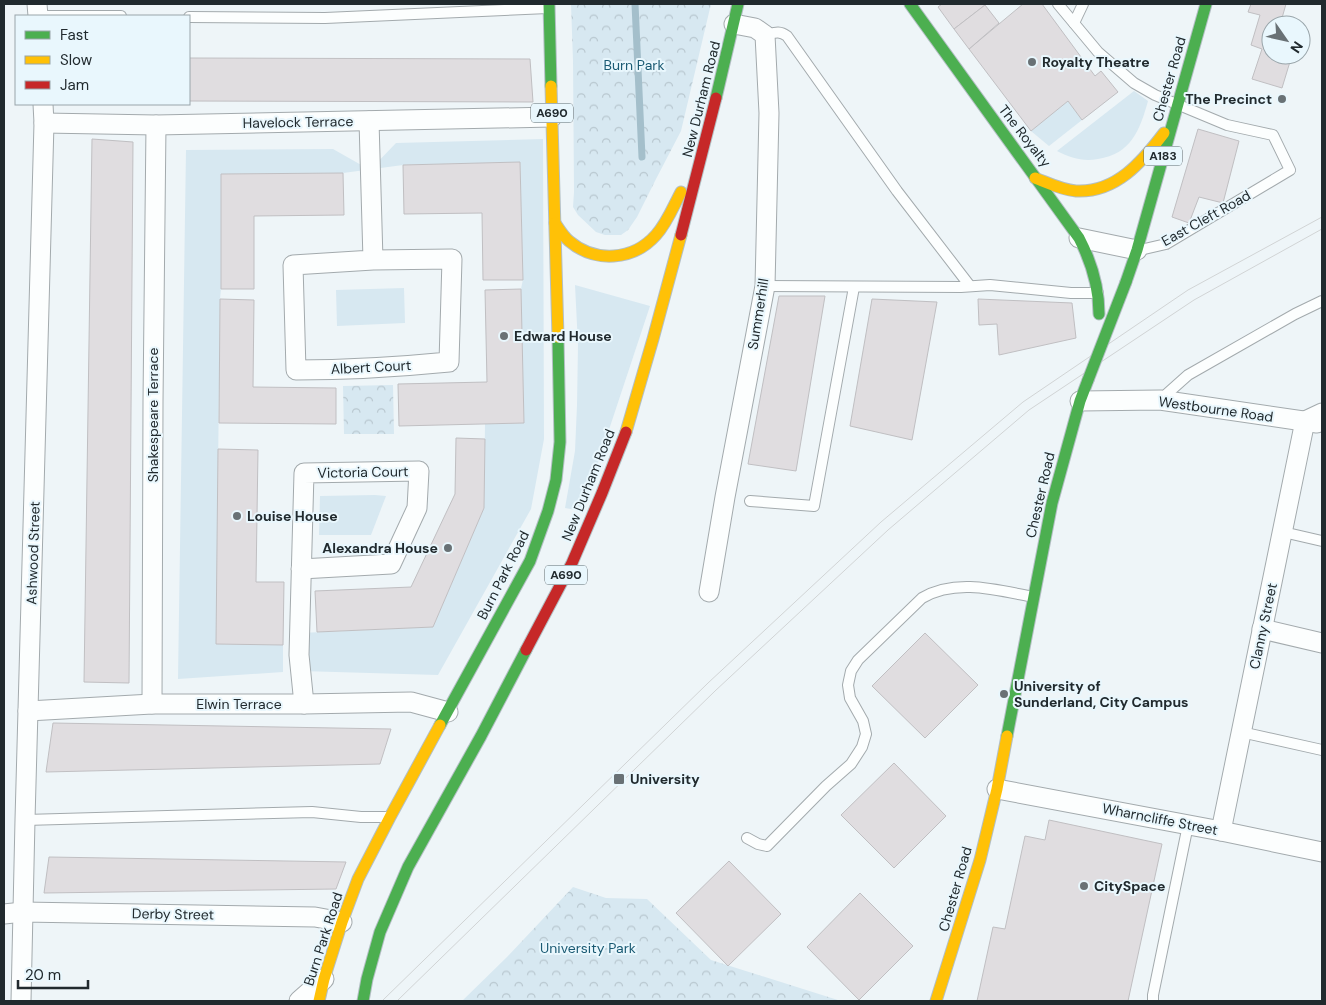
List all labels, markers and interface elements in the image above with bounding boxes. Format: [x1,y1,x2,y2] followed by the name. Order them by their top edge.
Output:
[15,15,190,105] legend
[1261,15,1311,65] north arrow
[60,25,89,45] text: Fast
[1148,34,1190,124] street label: Chester Road
[1286,38,1307,57] text: N
[678,39,724,159] street label: New Durham Road
[60,50,93,70] text: Slow
[1042,53,1150,71] place label: Royalty Theatre
[603,56,665,74] park label: Burn Park
[1026,56,1038,68] marker: Royalty Theatre
[60,75,89,95] text: Jam
[1185,90,1272,108] place label: The Precinct
[1276,93,1288,105] marker: The Precinct
[995,101,1055,171] street label: The Royalty
[531,104,573,122] road number: A690
[243,112,353,132] street label: Havelock Terrace
[1144,146,1182,166] road number: A183
[1158,186,1254,250] street label: East Cleft Road
[743,277,773,351] street label: Summerhill
[514,327,612,345] place label: Edward House
[498,330,510,342] marker: Edward House
[144,348,162,482] street label: Shakespeare Terrace
[330,356,412,378] street label: Albert Court
[1158,392,1274,426] street label: Westbourne Road
[557,426,619,544] street label: New Durham Road
[1021,450,1059,540] street label: Chester Road
[317,462,409,482] street label: Victoria Court
[22,501,44,605] street label: Ashwood Street
[247,507,338,525] place label: Louise House
[231,510,243,522] marker: Louise House
[473,528,533,622] street label: Burn Park Road
[322,539,438,557] place label: Alexandra House
[442,542,454,554] marker: Alexandra House
[545,566,587,584] road number: A690
[1245,581,1281,671] street label: Clanny Street
[1014,677,1188,711] place label: University of Sunderland, City Campus
[998,688,1010,700] marker: University of Sunderland, City Campus
[196,695,282,713] street label: Elwin Terrace
[630,770,700,788] place label: University
[612,772,626,786] marker: University
[1101,799,1219,839] street label: Wharncliffe Street
[934,844,976,934] street label: Chester Road
[1094,877,1165,895] place label: CitySpace
[1078,880,1090,892] marker: CitySpace
[299,890,347,988] street label: Burn Park Road
[132,904,214,924] street label: Derby Street
[540,939,636,957] park label: University Park
[18,958,88,990] scale bar
[25,965,61,985] text: 20 m

